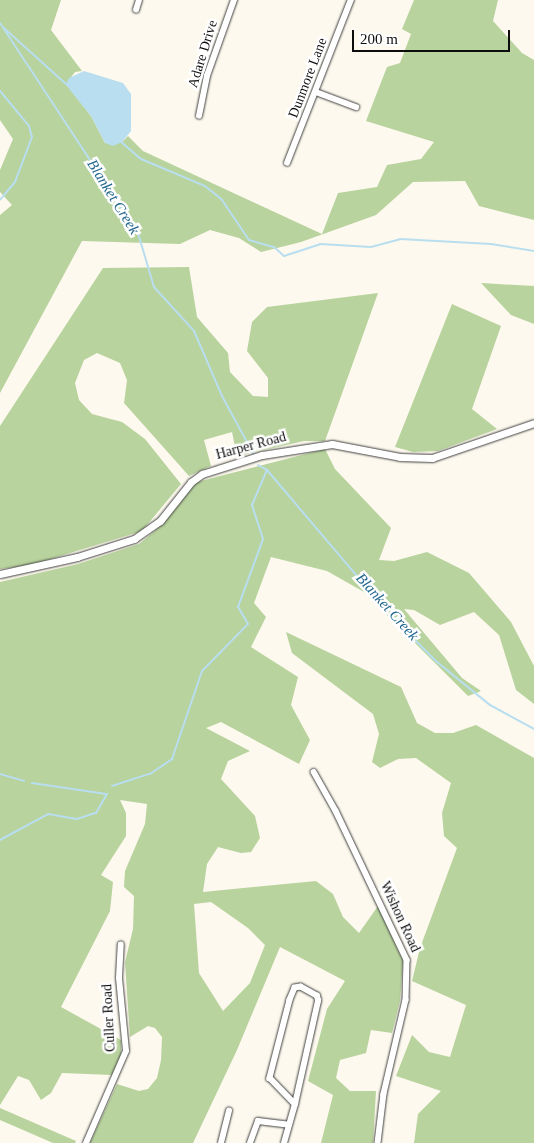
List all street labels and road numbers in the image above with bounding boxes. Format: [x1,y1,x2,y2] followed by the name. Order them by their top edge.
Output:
[185,18,221,90] street label: Adare Drive
[285,36,331,120] street label: Dunmore Lane
[214,429,288,463] street label: Harper Road
[376,879,424,955] street label: Wishon Road
[99,984,119,1052] street label: Culler Road

